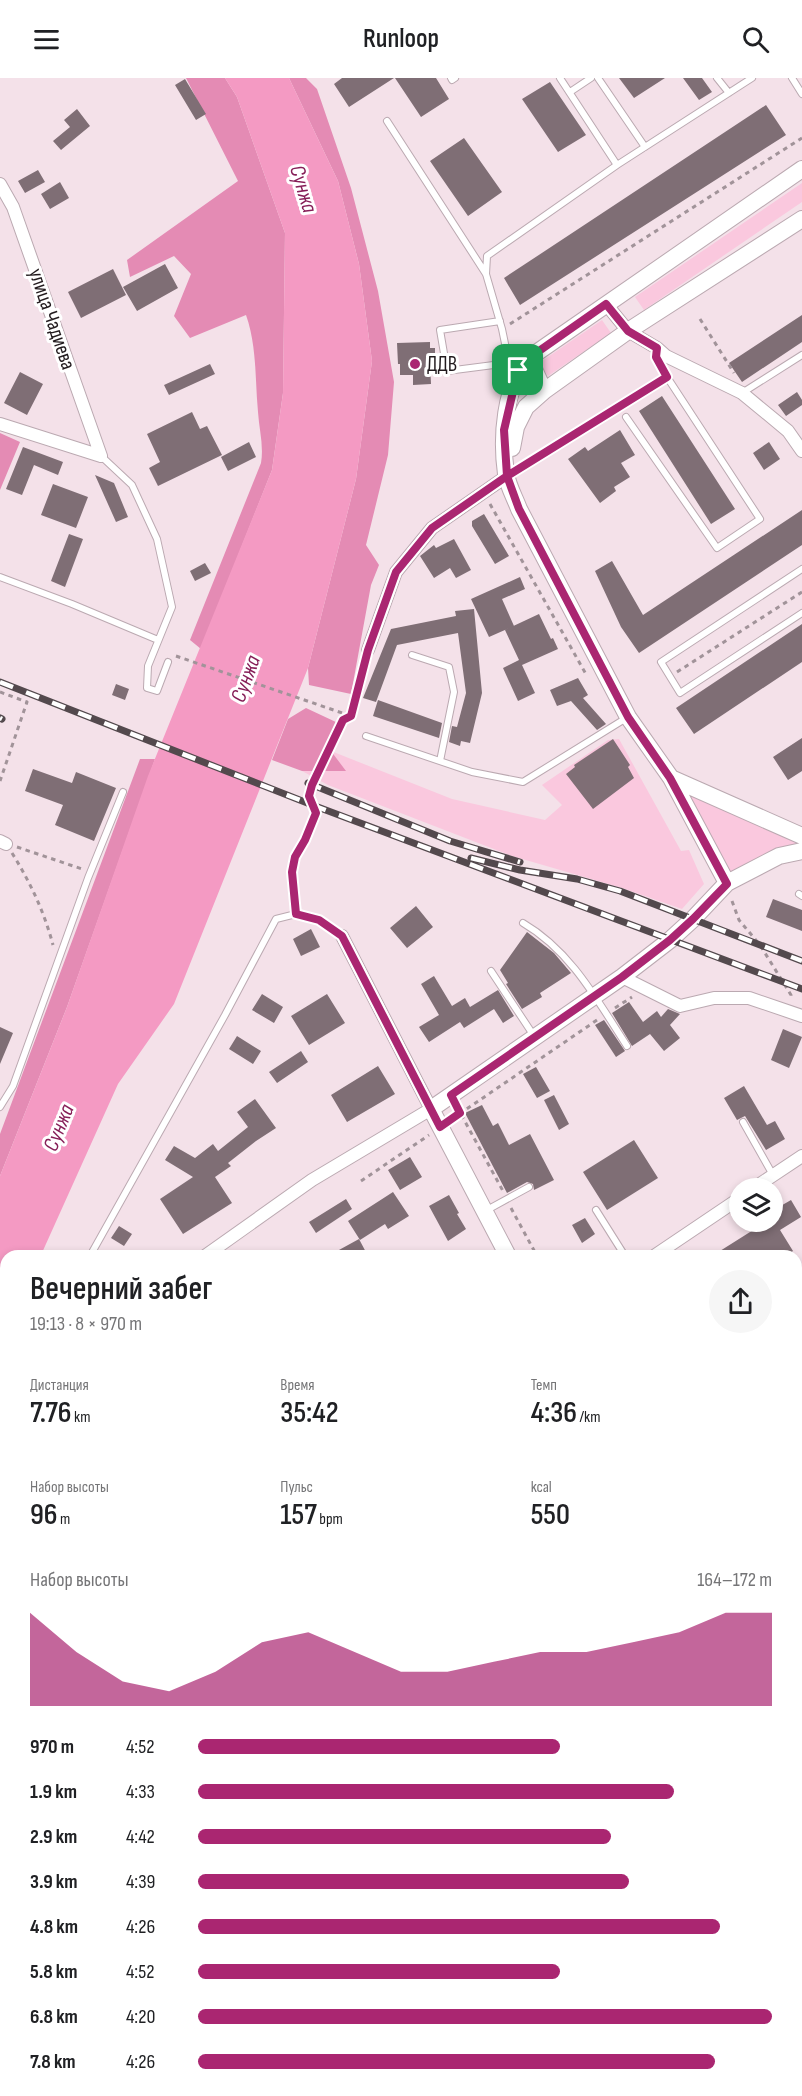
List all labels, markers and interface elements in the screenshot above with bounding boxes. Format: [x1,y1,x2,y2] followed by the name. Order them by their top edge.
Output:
[30,23,63,56] icon: menu
[363,23,439,55] text: Runloop
[739,23,772,56] icon: search
[283,162,323,216] water label: Сунжа
[23,265,81,373] street label: улица Чадиева
[492,344,543,395] pin
[427,352,457,377] place label: ДДВ
[501,353,534,386] icon: arrive
[408,357,422,371] marker: ДДВ
[225,652,267,706] water label: Сунжа
[37,1101,81,1155] water label: Сунжа
[729,1178,783,1232] map controls
[729,1178,783,1232] button: layers
[30,1269,212,1309] text: Вечерний забег
[709,1270,772,1333] button: share
[30,1312,142,1336] text: 19:13 · 8 × 970 m
[30,1376,89,1395] text: Дистанция
[280,1376,315,1395] text: Время
[531,1376,557,1395] text: Темп
[30,1395,72,1431] text: 7.76
[280,1395,339,1431] text: 35:42
[531,1395,577,1431] text: 4:36
[72,1408,90,1427] text: km
[577,1408,600,1427] text: /km
[30,1478,109,1497] text: Набор высоты
[280,1478,313,1497] text: Пульс
[531,1478,552,1497] text: kcal
[30,1497,58,1533] text: 96
[280,1497,317,1533] text: 157
[531,1497,570,1533] text: 550
[58,1510,70,1529] text: m
[317,1510,343,1529] text: bpm
[30,1568,129,1592] text: Набор высоты
[697,1568,772,1592] text: 164–172 m
[30,1735,74,1759] text: 970 m
[126,1735,154,1759] text: 4:52
[30,1780,77,1804] text: 1.9 km
[126,1780,155,1804] text: 4:33
[30,1825,77,1849] text: 2.9 km
[126,1825,155,1849] text: 4:42
[30,1870,78,1894] text: 3.9 km
[126,1870,155,1894] text: 4:39
[30,1915,78,1939] text: 4.8 km
[126,1915,155,1939] text: 4:26
[30,1960,78,1984] text: 5.8 km
[126,1960,154,1984] text: 4:52
[30,2005,78,2029] text: 6.8 km
[126,2005,155,2029] text: 4:20
[30,2050,76,2074] text: 7.8 km
[126,2050,155,2074] text: 4:26

